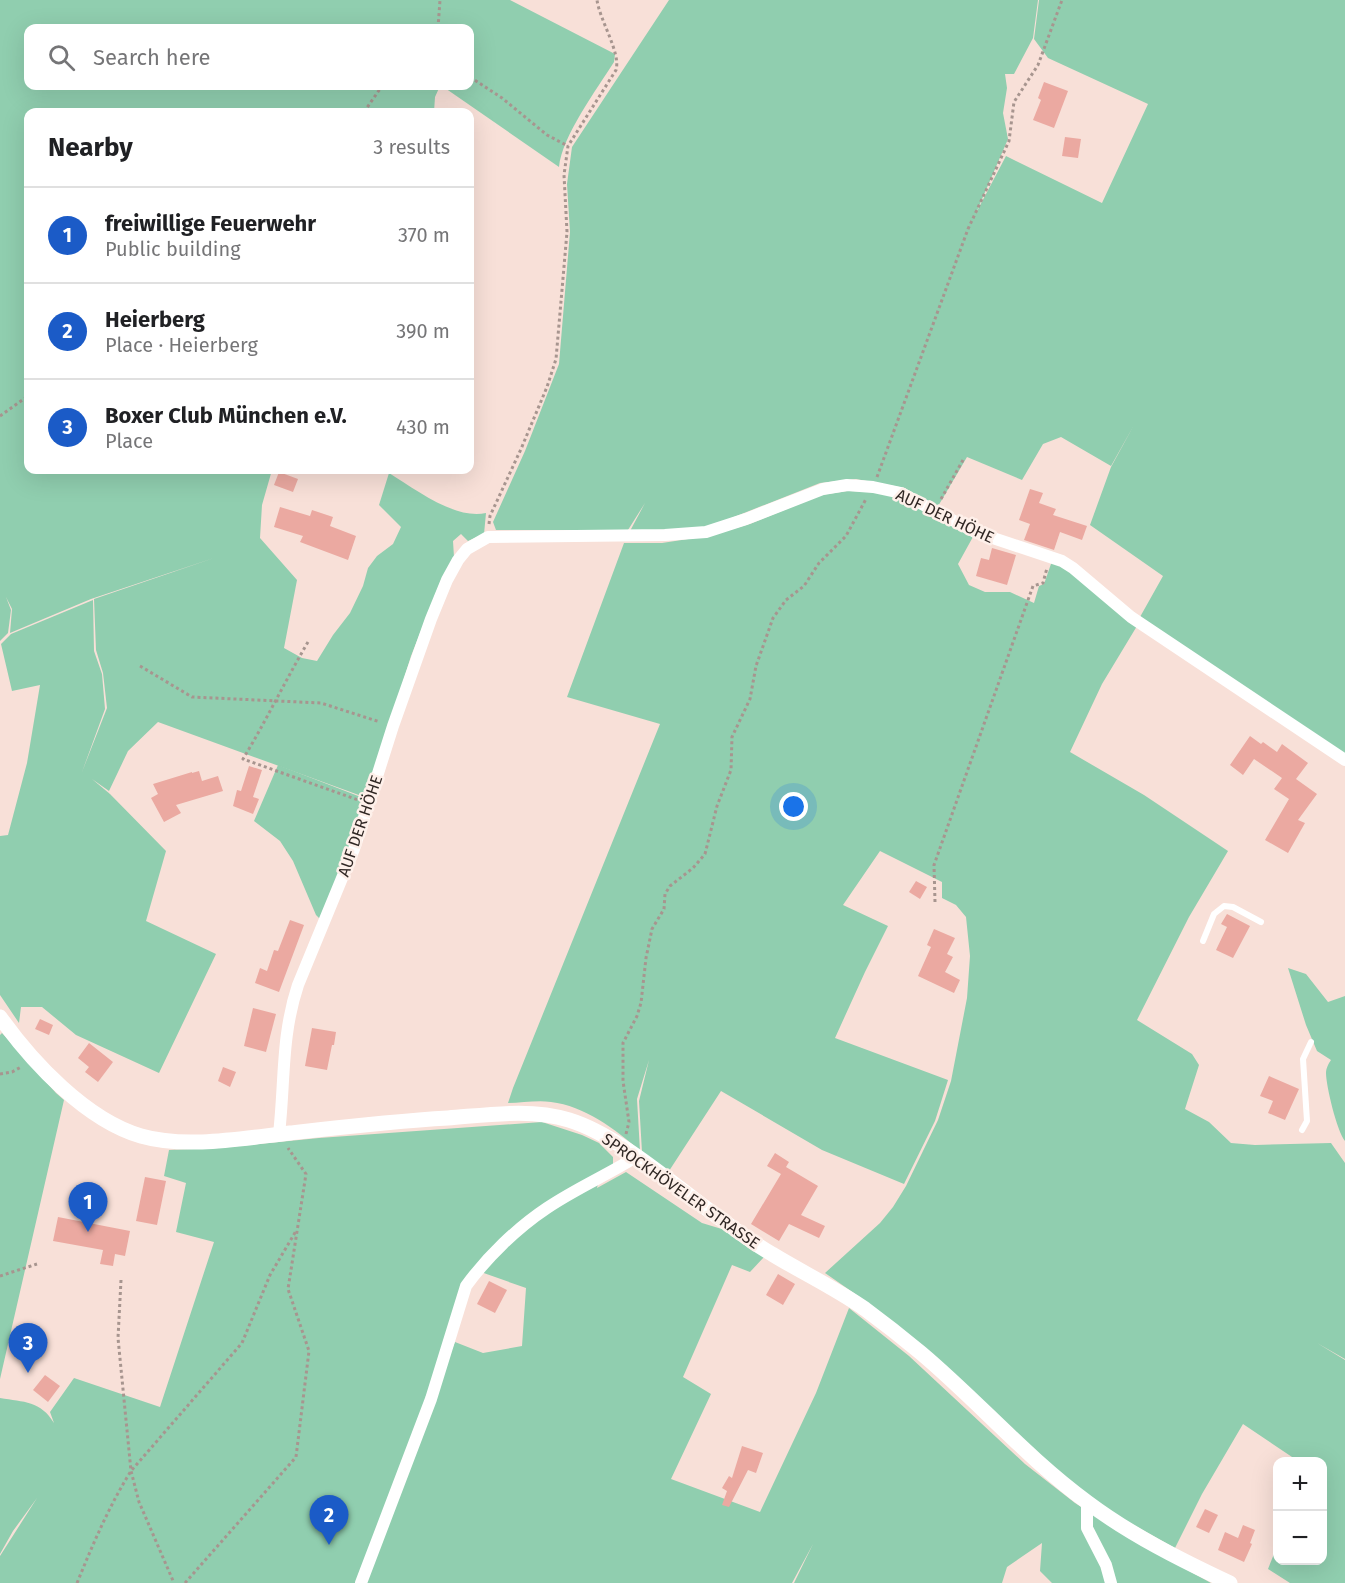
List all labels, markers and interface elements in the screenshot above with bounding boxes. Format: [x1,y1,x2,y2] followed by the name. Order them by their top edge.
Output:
[24,24,474,90] search box
[45,41,78,74] icon: search
[93,44,211,71] text: Search here
[48,132,133,163] text: Nearby
[373,135,450,159] text: 3 results
[105,210,316,237] text: freiwillige Feuerwehr
[63,223,72,247] text: 1
[398,223,450,247] text: 370 m
[105,237,241,261] text: Public building
[105,306,205,333] text: Heierberg
[62,319,73,343] text: 2
[396,319,450,343] text: 390 m
[105,333,258,357] text: Place · Heierberg
[105,402,347,429] text: Boxer Club München e.V.
[62,415,73,439] text: 3
[396,415,450,439] text: 430 m
[105,429,153,453] text: Place
[893,485,997,547] street label: AUF DER HÖHE
[334,773,386,879] street label: AUF DER HÖHE
[779,792,808,821] your location
[599,1129,763,1253] street label: SPROCKHÖVELER STRASSE
[68,1182,107,1232] pin: 1
[9,1324,48,1373] pin: 3
[1273,1457,1327,1565] map controls
[1273,1457,1327,1511] button: +
[310,1496,348,1545] pin: 2
[1273,1511,1327,1565] button: −

